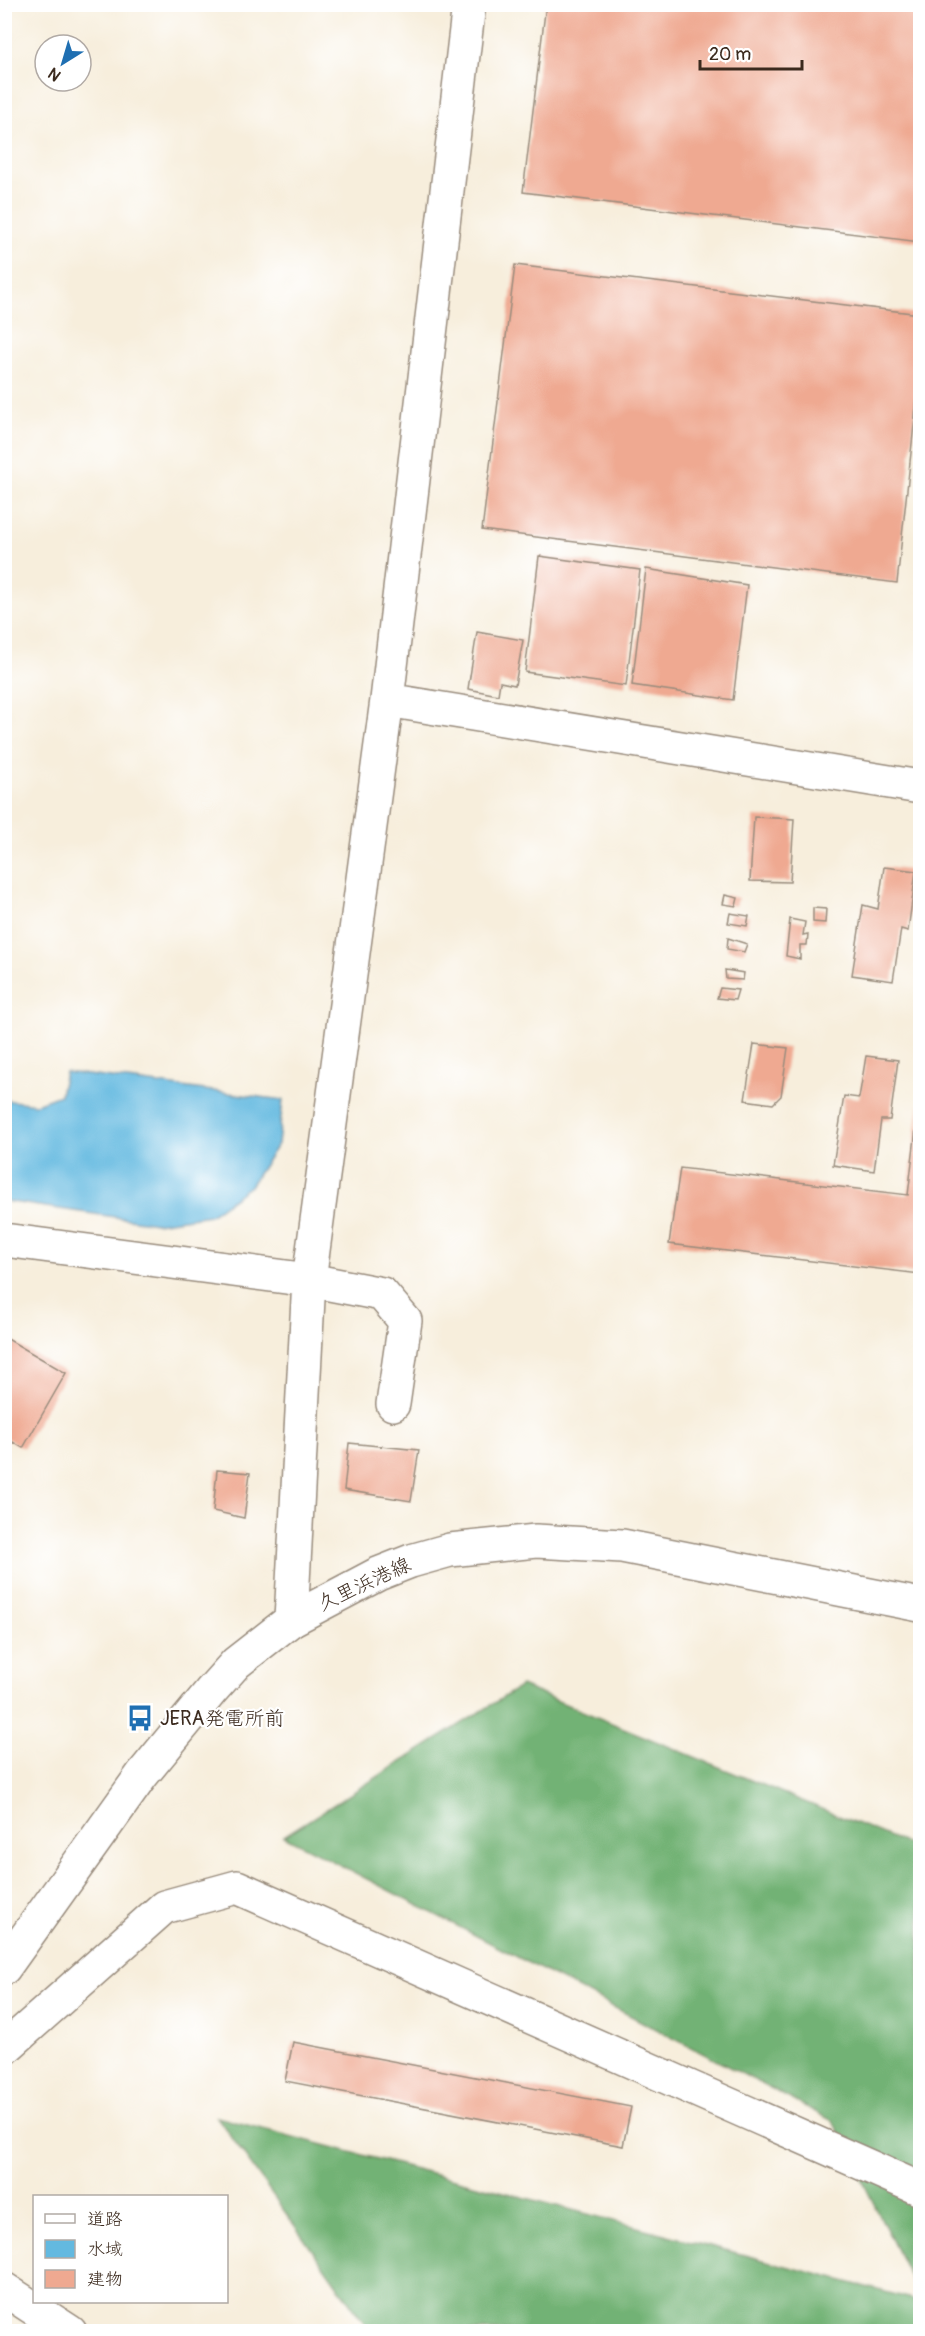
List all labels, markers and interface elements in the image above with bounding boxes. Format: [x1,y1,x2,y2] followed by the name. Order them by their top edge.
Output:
[33,33,93,93] north arrow
[700,33,802,71] scale bar
[709,43,751,66] text: 20 m
[44,63,65,85] text: N
[313,1552,415,1616] street label: 久里浜港線
[125,1703,155,1733] bus stop icon: JERA発電所前
[160,1706,285,1731] place label: JERA発電所前
[33,2195,228,2303] legend
[87,2208,123,2231] text: 道路
[87,2238,123,2261] text: 水域
[87,2268,123,2291] text: 建物

